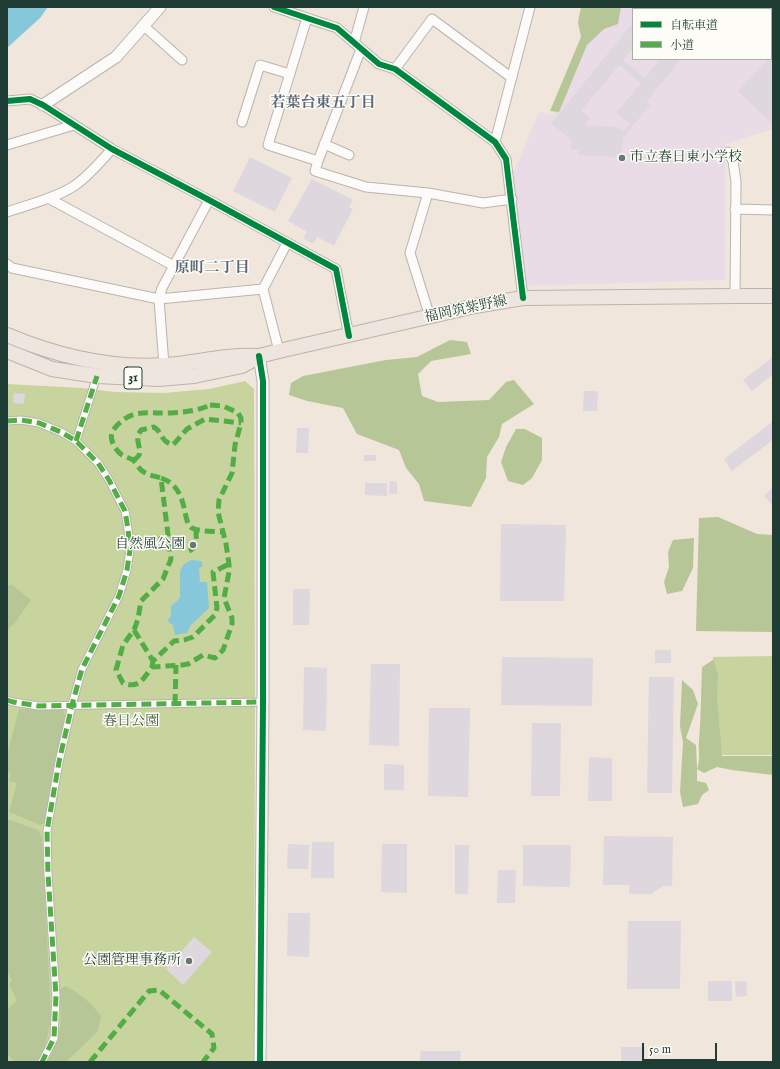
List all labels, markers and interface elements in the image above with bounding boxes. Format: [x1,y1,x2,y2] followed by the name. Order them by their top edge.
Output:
[632,8,772,60] legend
[670,18,718,33] text: 自転車道
[670,38,694,53] text: 小道
[271,95,375,113] district label: 若葉台東五丁目
[630,150,742,166] place label: 市立春日東小学校
[617,153,627,163] marker: 市立春日東小学校
[175,260,249,278] district label: 原町二丁目
[423,293,509,327] street label: 福岡筑紫野線
[124,367,142,389] road number: 31
[115,537,185,553] place label: 自然風公園
[188,540,198,550] marker: 自然風公園
[103,714,159,730] park label: 春日公園
[83,953,181,969] place label: 公園管理事務所
[184,956,194,966] marker: 公園管理事務所
[644,1035,719,1061] scale bar
[649,1042,671,1057] text: 50 m

